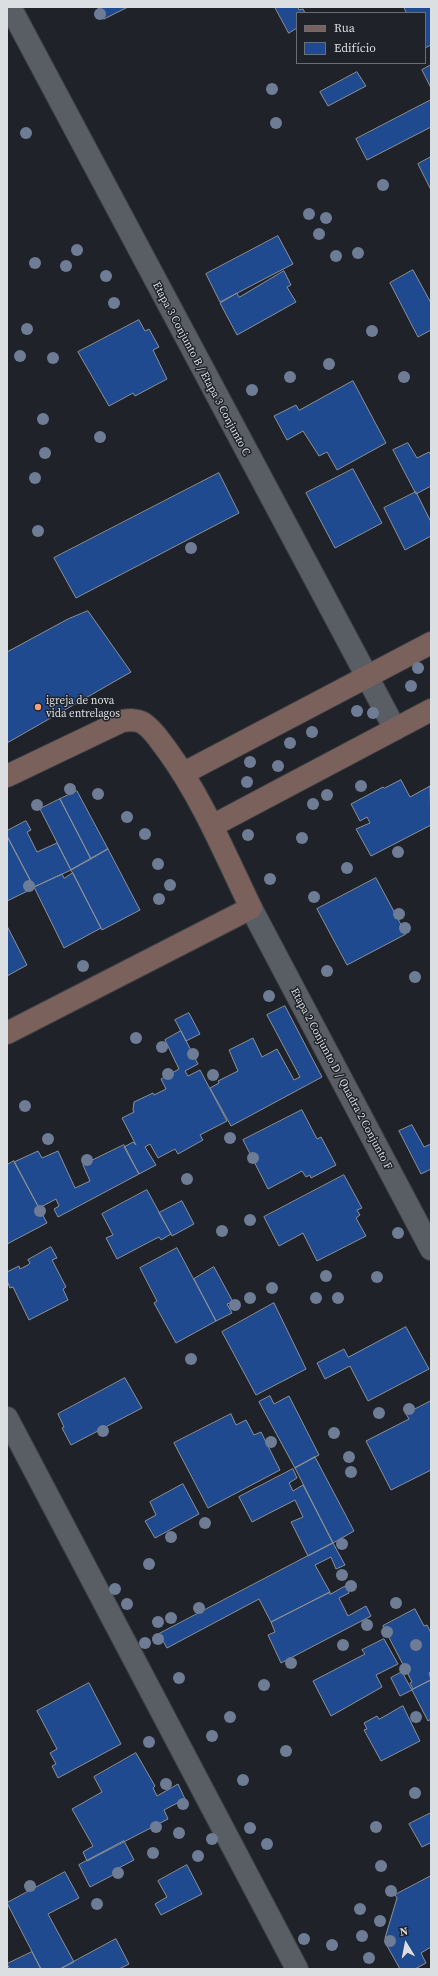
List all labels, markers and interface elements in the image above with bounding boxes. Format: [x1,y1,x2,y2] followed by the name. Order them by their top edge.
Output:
[296,12,426,64] legend
[334,20,355,36] text: Rua
[334,40,376,56] text: Edifício
[149,280,253,458] street label: Etapa 3 Conjunto B / Etapa 3 Conjunto C
[46,694,120,720] place label: igreja de nova vida entrelagos
[33,702,43,712] marker: igreja de nova vida entrelagos
[287,986,395,1172] street label: Etapa 2 Conjunto D / Quadra 2 Conjunto F
[386,1924,426,1964] north arrow
[399,1924,409,1940] text: N

